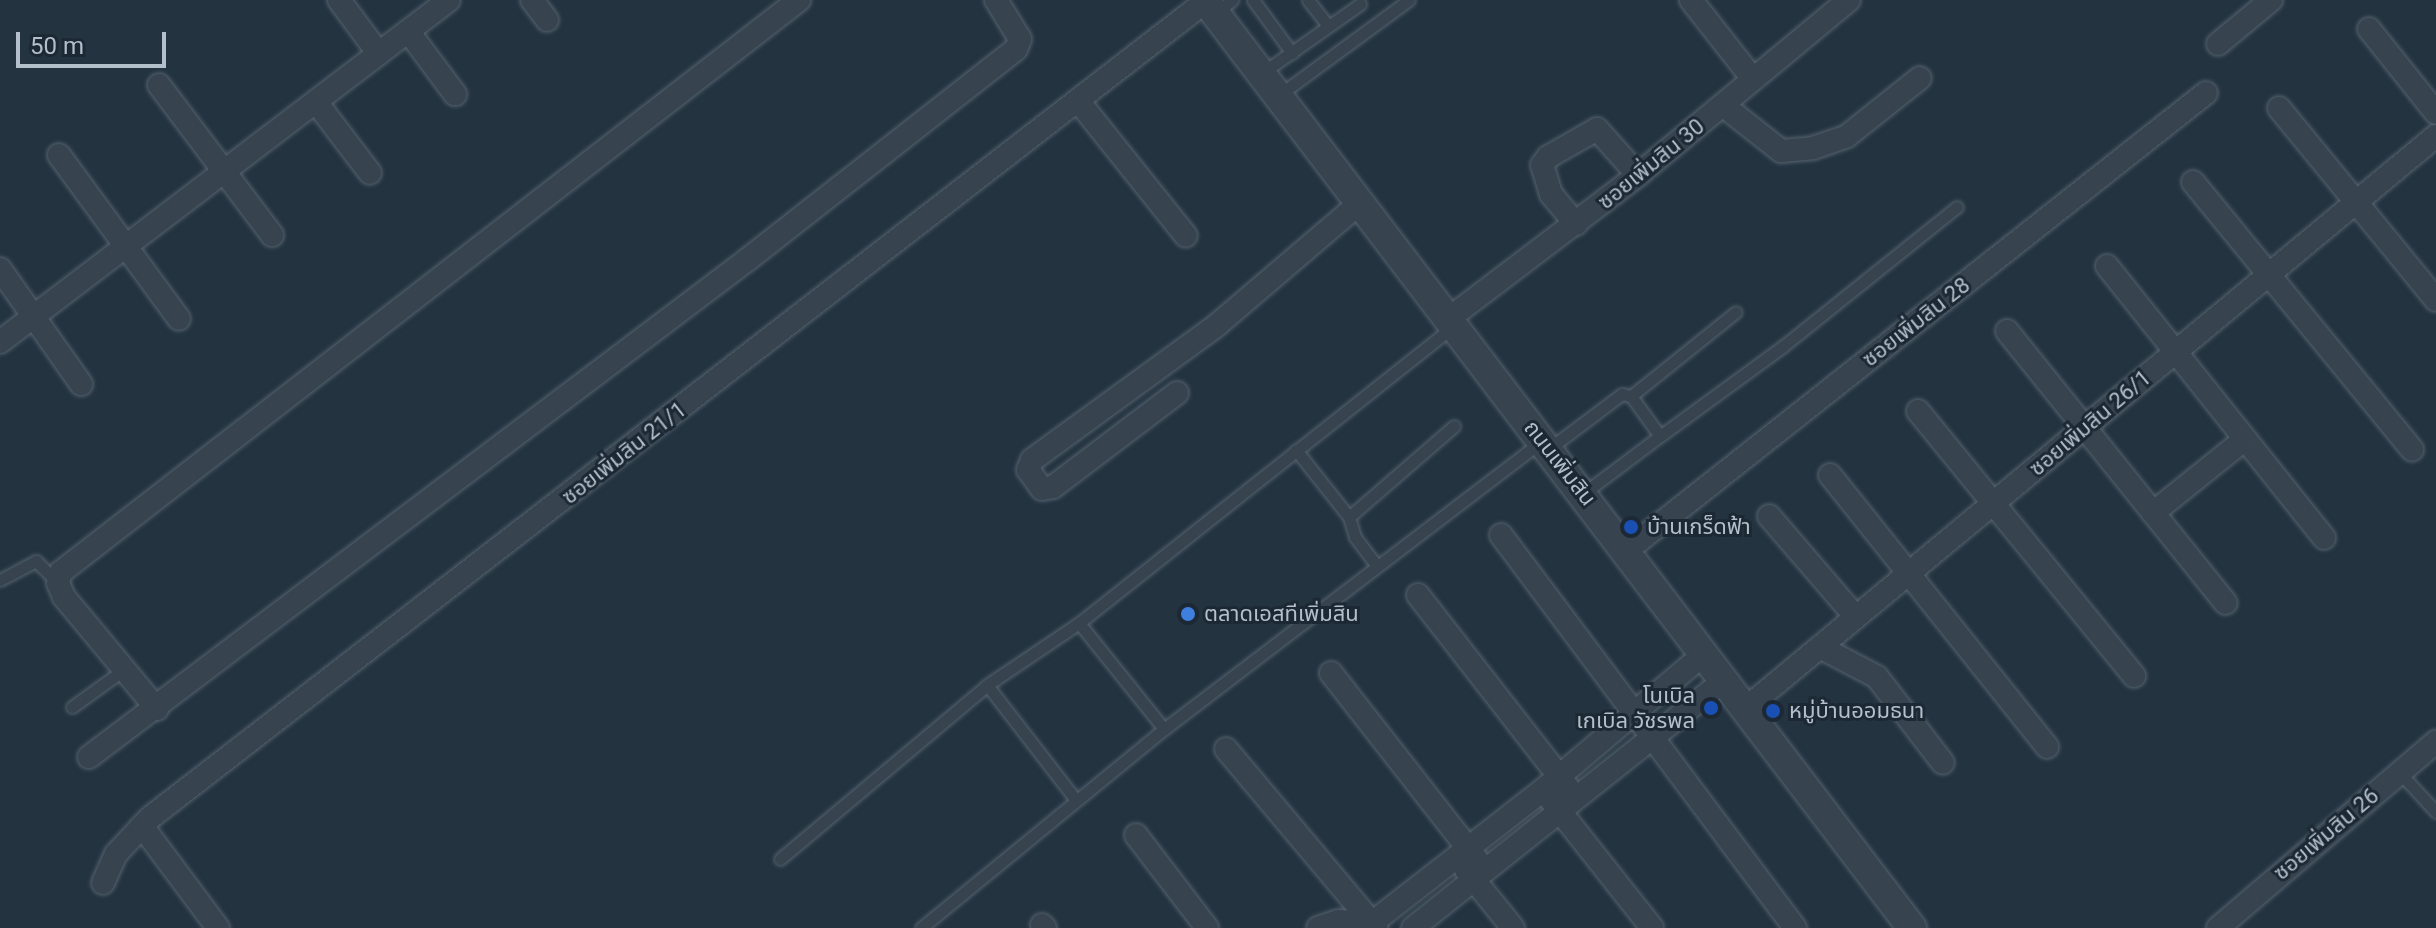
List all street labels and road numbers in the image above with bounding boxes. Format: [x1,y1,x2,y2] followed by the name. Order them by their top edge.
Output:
[1593,113,1709,215] street label: ซอยเพิ่มสิน 30
[1857,272,1975,372] street label: ซอยเพิ่มสิน 28
[2024,365,2156,481] street label: ซอยเพิ่มสิน 26/1
[557,396,691,510] street label: ซอยเพิ่มสิน 21/1
[1518,415,1602,511] street label: ถนนเพิ่มสิน
[2268,782,2384,886] street label: ซอยเพิ่มสิน 26

